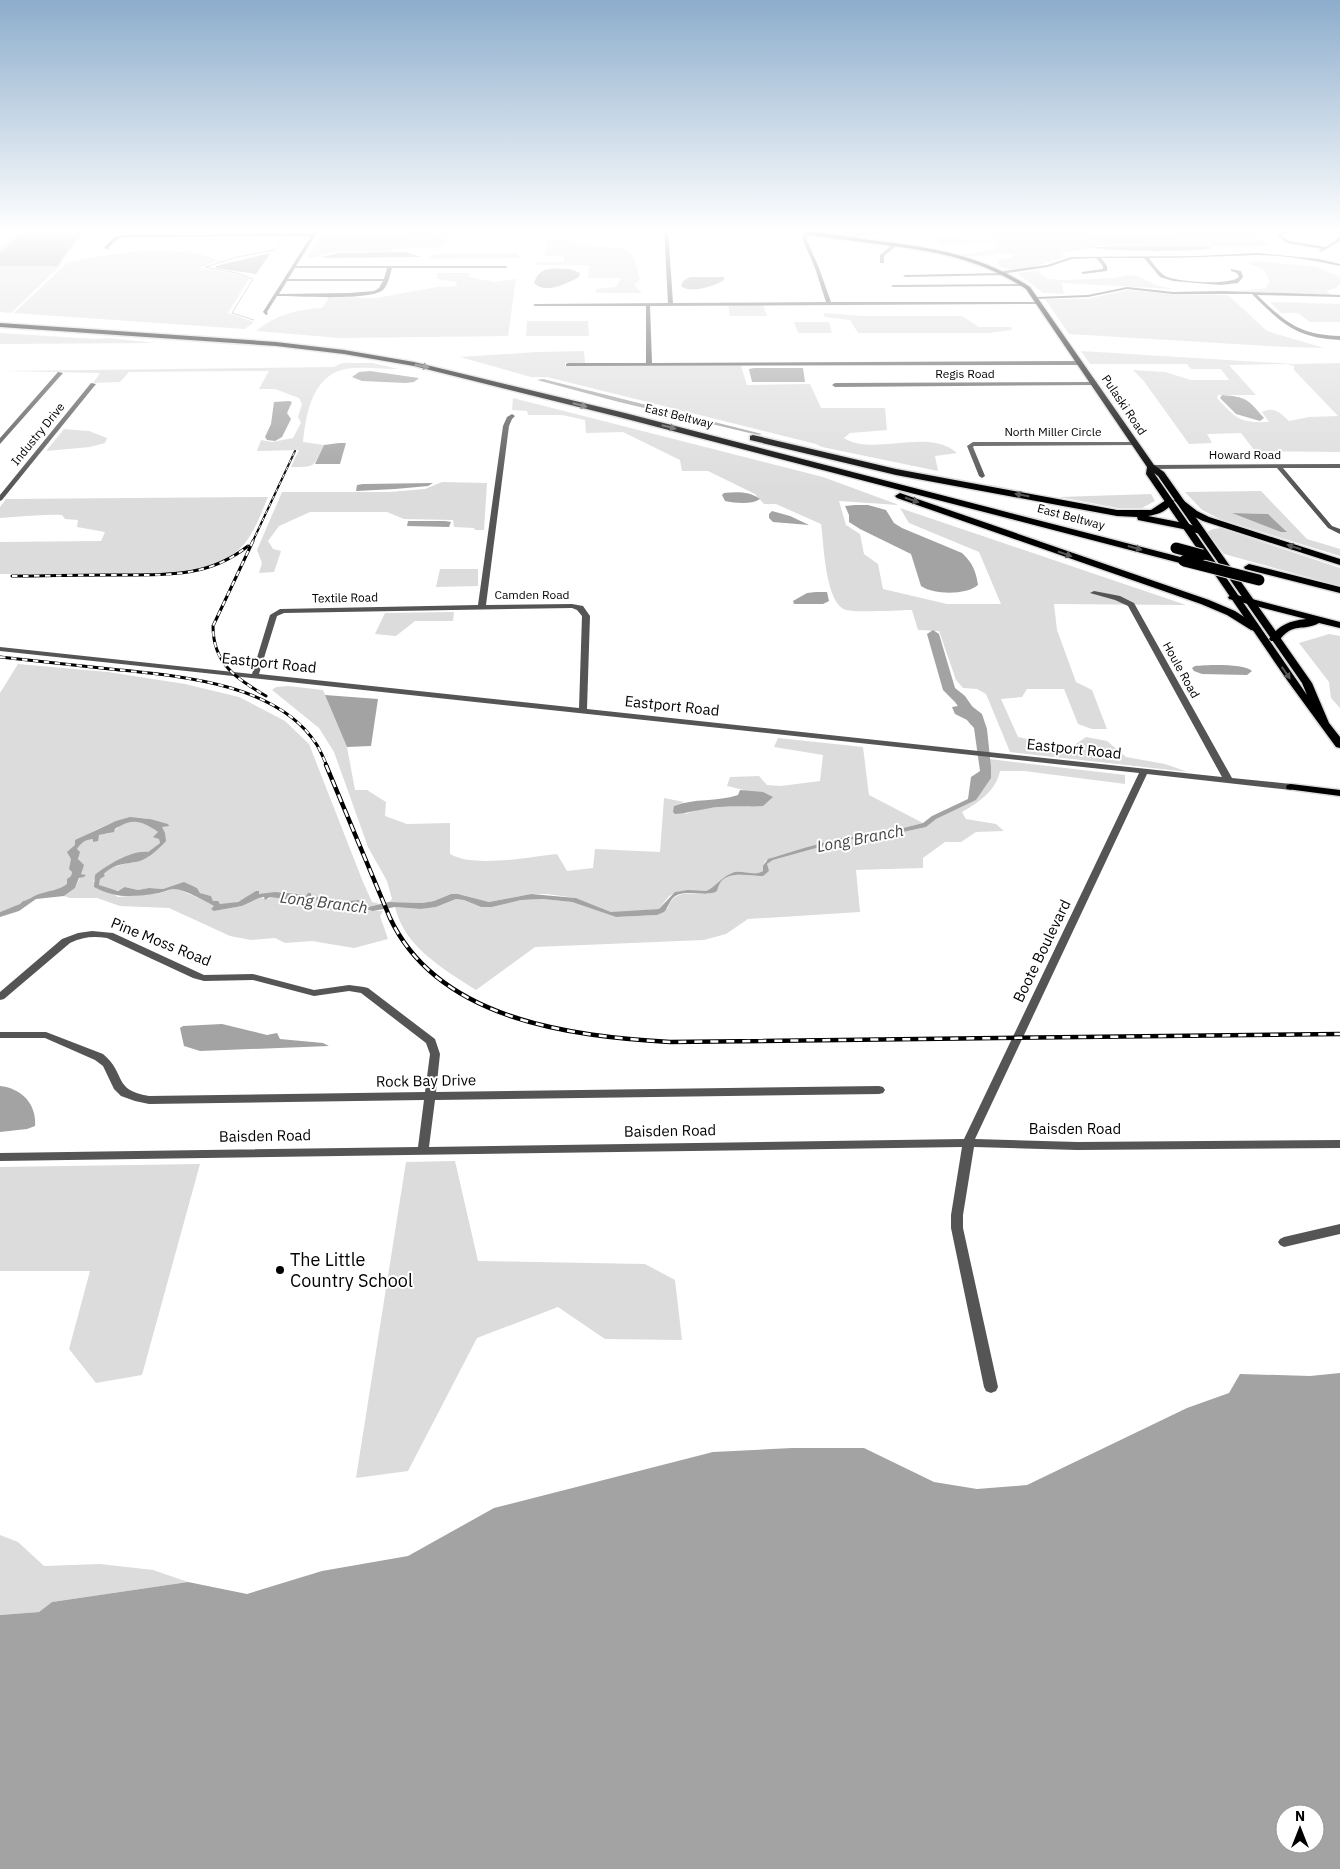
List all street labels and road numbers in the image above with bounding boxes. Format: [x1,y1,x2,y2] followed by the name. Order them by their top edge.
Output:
[935,366,995,381] street label: Regis Road
[1099,372,1150,438] street label: Pulaski Road
[8,399,68,468] street label: Industry Drive
[644,400,715,431] street label: East Beltway
[1004,424,1102,439] street label: North Miller Circle
[1209,447,1281,462] street label: Howard Road
[1036,500,1107,533] street label: East Beltway
[494,587,570,602] street label: Camden Road
[312,589,378,606] street label: Textile Road
[1160,639,1203,701] street label: Houle Road
[221,648,317,677] street label: Eastport Road
[624,691,720,720] street label: Eastport Road
[1026,734,1122,763] street label: Eastport Road
[1008,896,1075,1005] street label: Boote Boulevard
[108,913,214,970] street label: Pine Moss Road
[376,1070,476,1091] street label: Rock Bay Drive
[1029,1119,1121,1138] street label: Baisden Road
[624,1120,716,1141] street label: Baisden Road
[219,1125,311,1146] street label: Baisden Road

